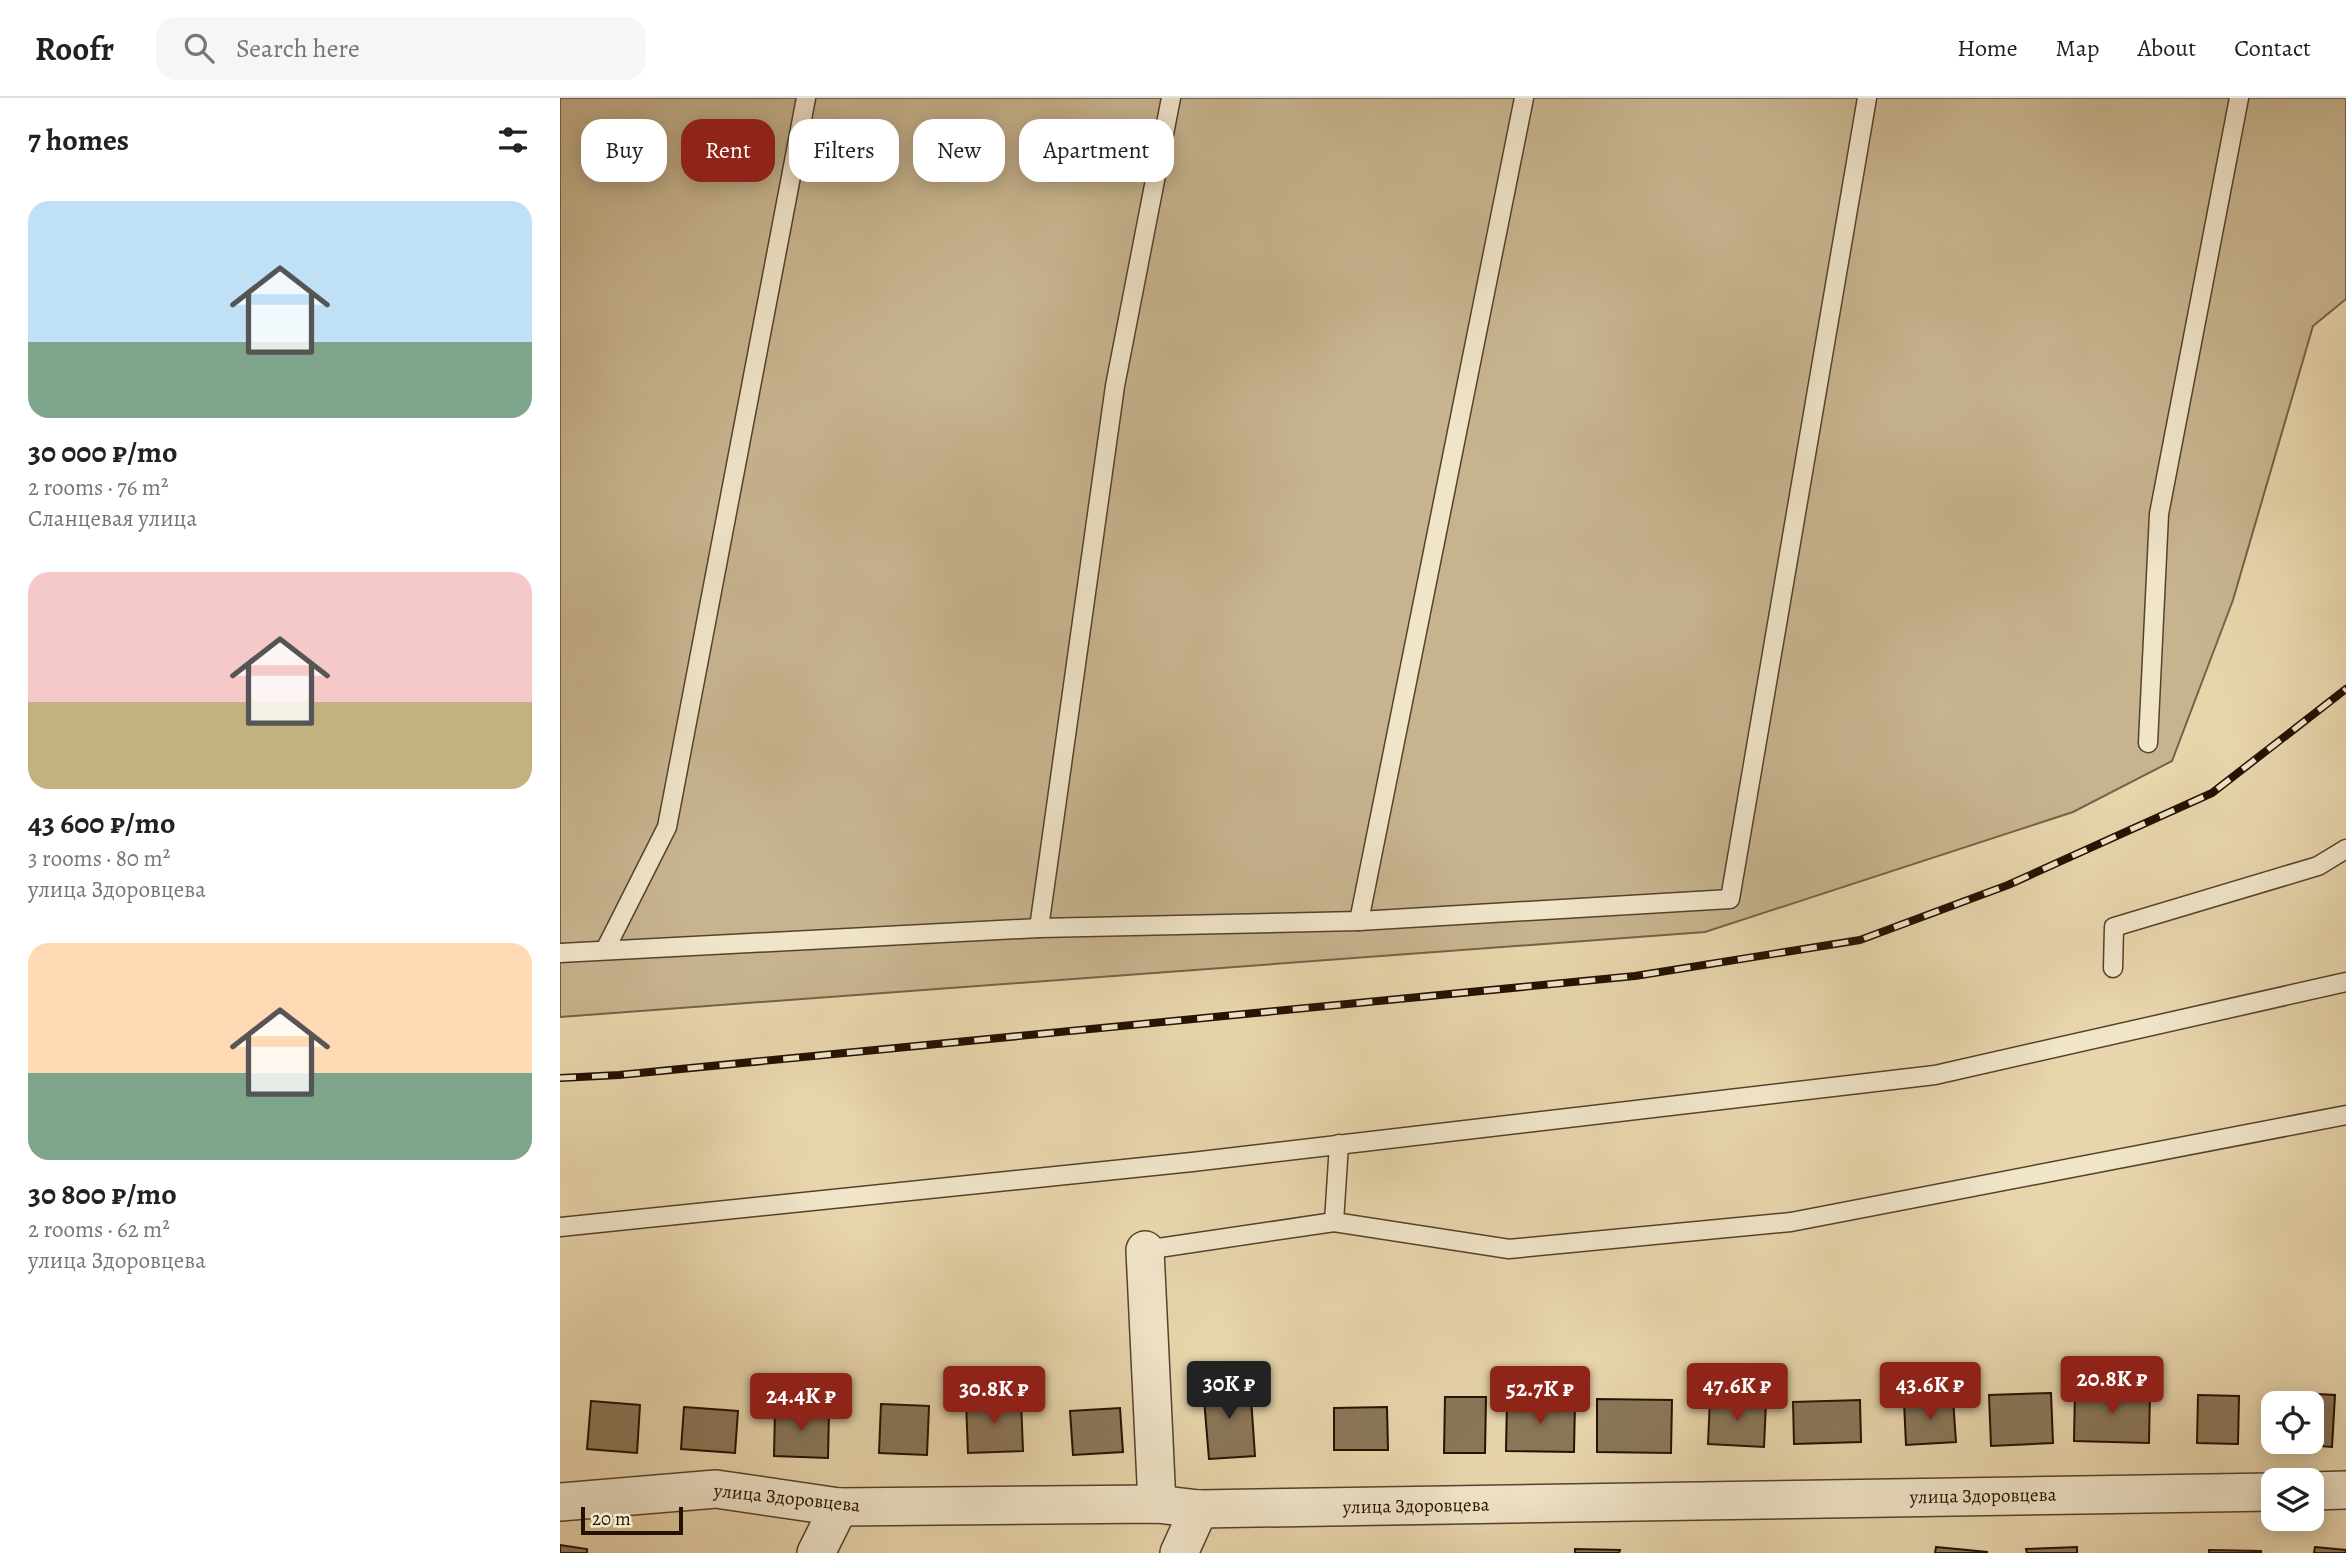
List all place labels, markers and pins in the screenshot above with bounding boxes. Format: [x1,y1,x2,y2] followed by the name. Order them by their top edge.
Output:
[2047,1356,2177,1416] pin: 20.8K ₽
[1180,1362,1278,1421] pin: 30K ₽
[1865,1362,1995,1422] pin: 43.6K ₽
[1672,1364,1802,1423] pin: 47.6K ₽
[929,1366,1059,1426] pin: 30.8K ₽
[1475,1366,1605,1426] pin: 52.7K ₽
[736,1374,866,1433] pin: 24.4K ₽

